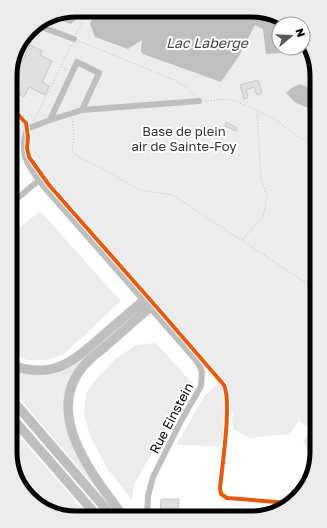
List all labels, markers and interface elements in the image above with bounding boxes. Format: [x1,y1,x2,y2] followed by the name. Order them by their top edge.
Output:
[271,16,311,56] north arrow
[293,27,308,39] text: N
[166,34,249,51] water label: Lac Laberge
[131,123,237,154] park label: Base de plein air de Sainte-Foy
[146,380,196,456] street label: Rue Einstein

